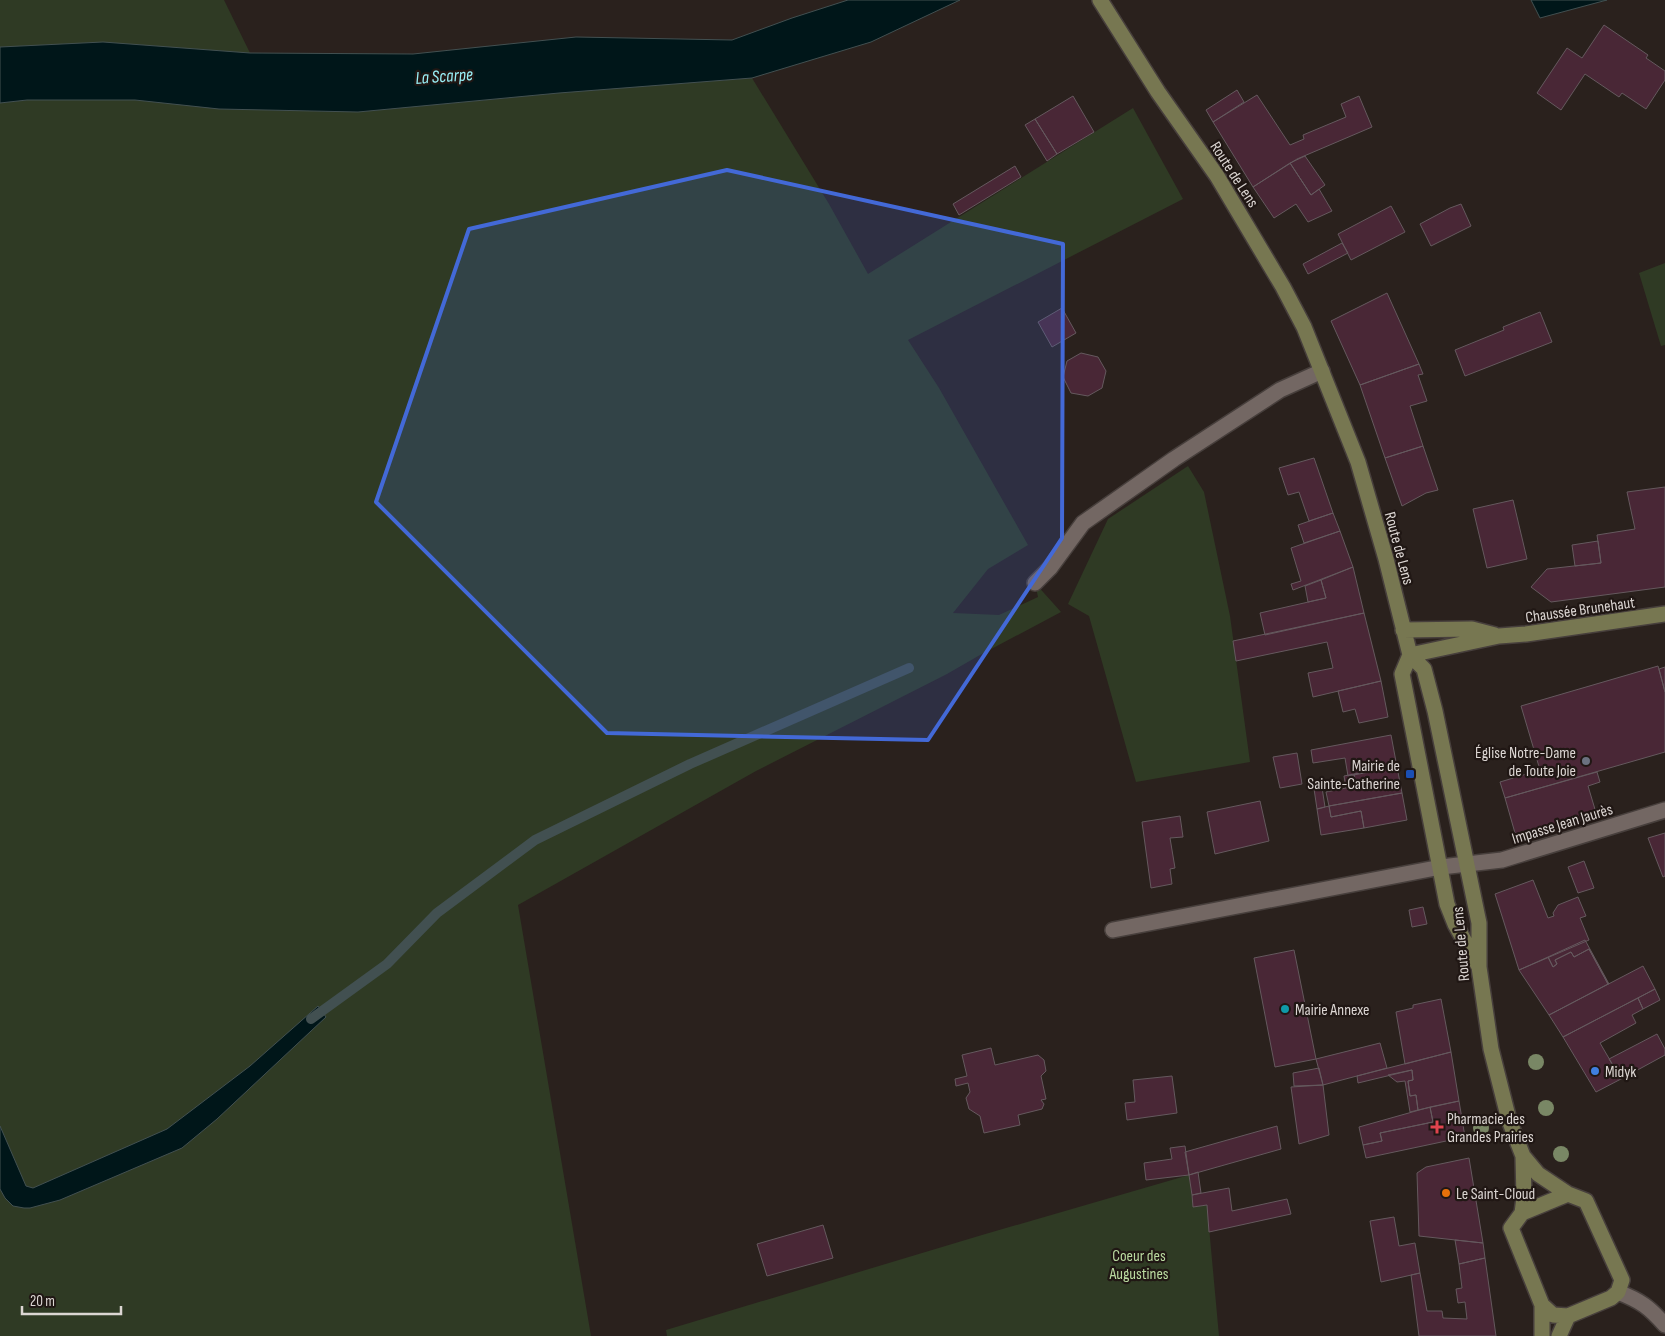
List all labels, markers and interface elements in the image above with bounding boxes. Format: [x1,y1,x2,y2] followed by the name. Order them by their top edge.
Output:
[415,64,474,89] water label: La Scarpe
[1205,138,1262,212] street label: Route de Lens
[1380,510,1417,587] street label: Route de Lens
[1524,593,1636,628] street label: Chaussée Brunehaut
[1475,744,1576,781] place label: Église Notre-Dame de Toute Joie
[1580,755,1592,767] marker: Église Notre-Dame de Toute Joie
[1307,757,1400,794] place label: Mairie de Sainte-Catherine
[1404,768,1416,780] marker: Mairie de Sainte-Catherine
[1510,800,1615,849] street label: Impasse Jean Jaurès
[1449,906,1474,982] street label: Route de Lens
[1295,1001,1370,1020] place label: Mairie Annexe
[1279,1003,1291,1015] marker: Mairie Annexe
[1605,1063,1636,1082] place label: Midyk
[1589,1065,1601,1077] marker: Midyk
[1447,1110,1534,1147] place label: Pharmacie des Grandes Prairies
[1431,1121,1443,1133] marker: Pharmacie des Grandes Prairies
[1456,1185,1535,1204] place label: Le Saint-Cloud
[1440,1187,1452,1199] marker: Le Saint-Cloud
[1108,1247,1169,1284] park label: Coeur des Augustines
[22,1284,121,1316] scale bar
[30,1292,55,1311] text: 20 m

